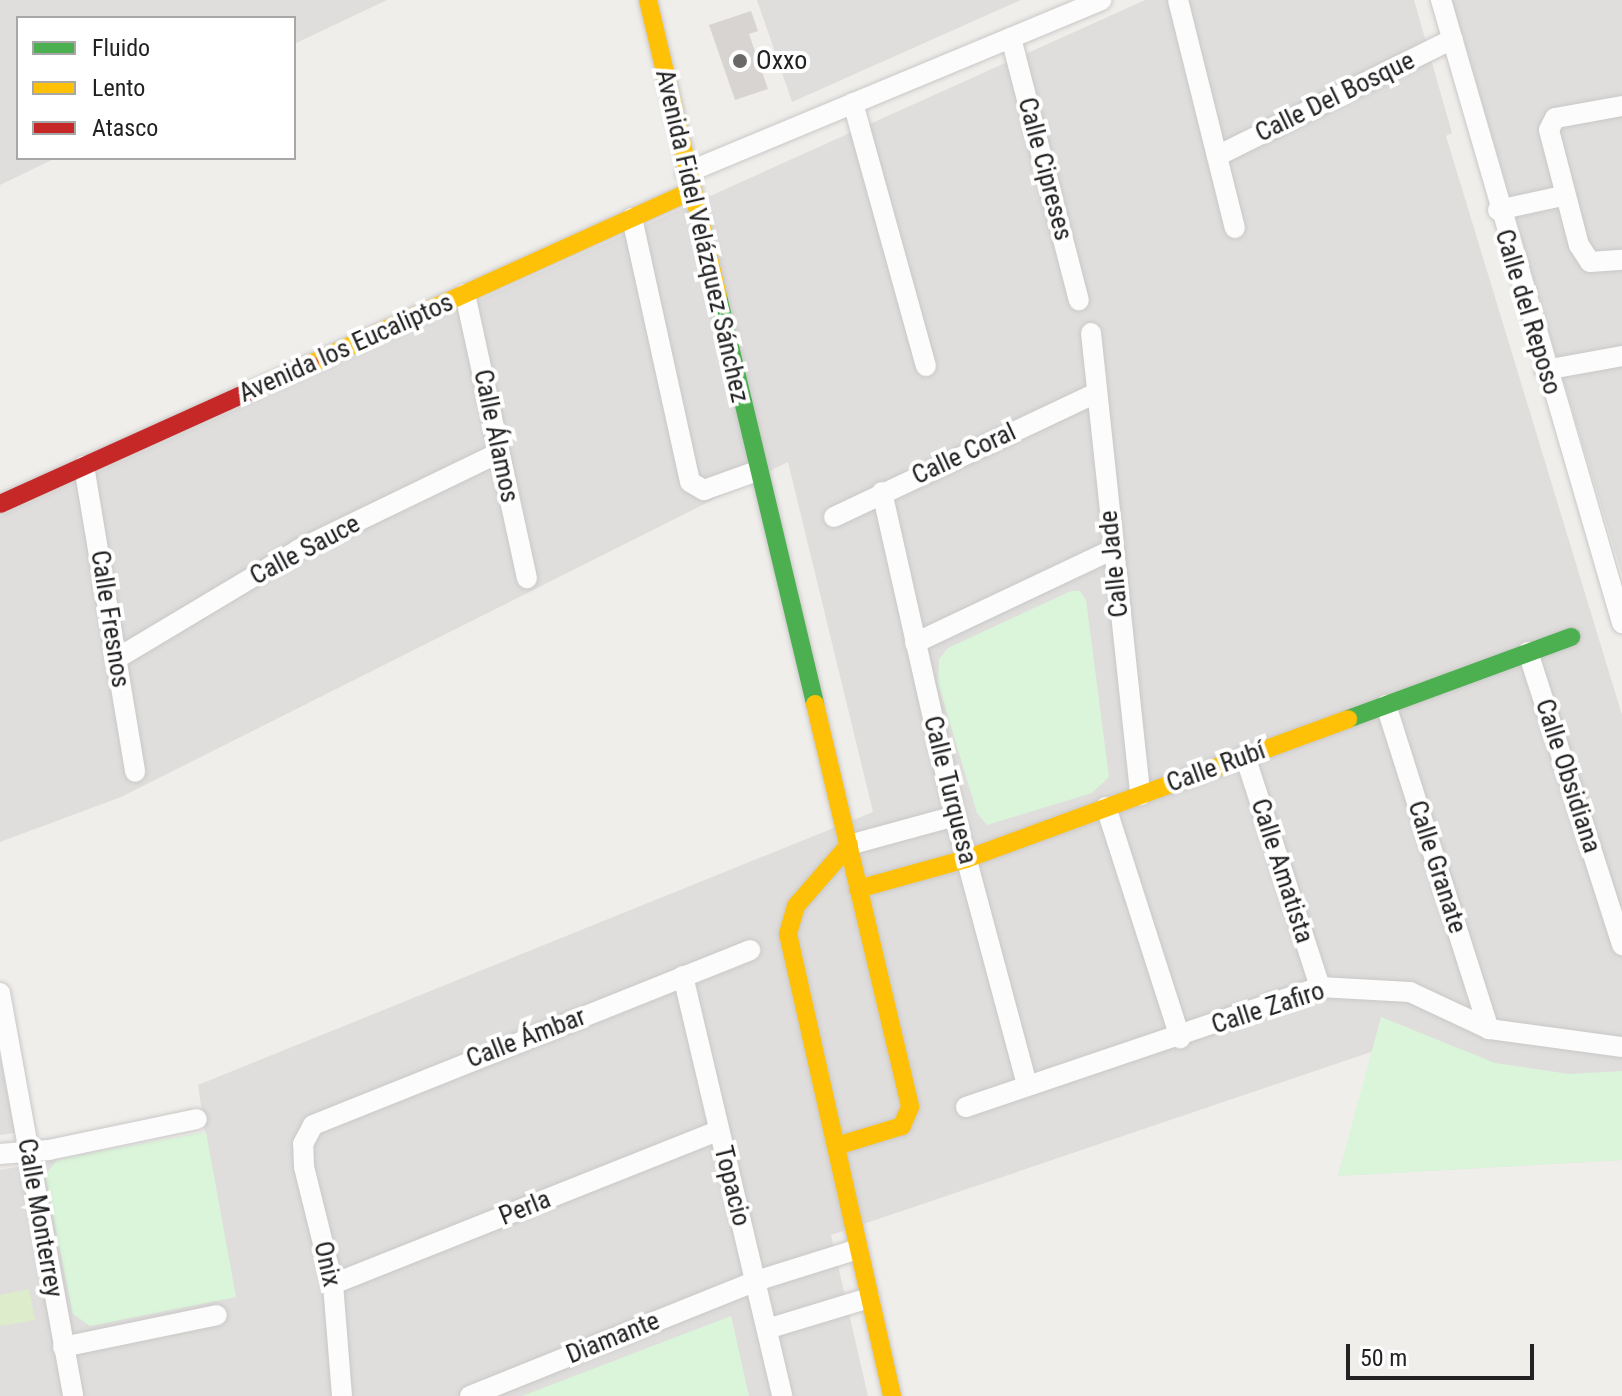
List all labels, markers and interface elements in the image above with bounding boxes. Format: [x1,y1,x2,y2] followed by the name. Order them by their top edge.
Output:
[16,16,296,160] legend
[92,34,150,62] text: Fluido
[756,45,807,77] place label: Oxxo
[1250,45,1420,149] street label: Calle Del Bosque
[731,52,749,70] marker: Oxxo
[648,67,756,405] street label: Avenida Fidel Velázquez Sánchez
[92,74,145,102] text: Lento
[1011,94,1079,244] street label: Calle Cipreses
[92,114,158,142] text: Atasco
[1488,226,1568,398] street label: Calle del Reposo
[234,287,458,409] street label: Avenida los Eucaliptos
[467,367,525,505] street label: Calle Álamos
[907,416,1021,492] street label: Calle Coral
[245,508,365,592] street label: Calle Sauce
[1093,509,1135,619] street label: Calle Jade
[84,548,136,690] street label: Calle Fresnos
[1528,695,1608,857] street label: Calle Obsidiana
[916,713,984,867] street label: Calle Turquesa
[1162,735,1270,799] street label: Calle Rubí
[1244,795,1320,947] street label: Calle Amatista
[1401,797,1473,937] street label: Calle Granate
[1208,975,1328,1041] street label: Calle Zafiro
[462,1001,590,1075] street label: Calle Ámbar
[11,1136,69,1300] street label: Calle Monterrey
[707,1143,757,1229] street label: Topacio
[495,1184,555,1232] street label: Perla
[307,1238,347,1290] street label: Onix
[562,1305,664,1371] street label: Diamante
[1350,1328,1538,1378] scale bar
[1360,1344,1407,1372] text: 50 m

